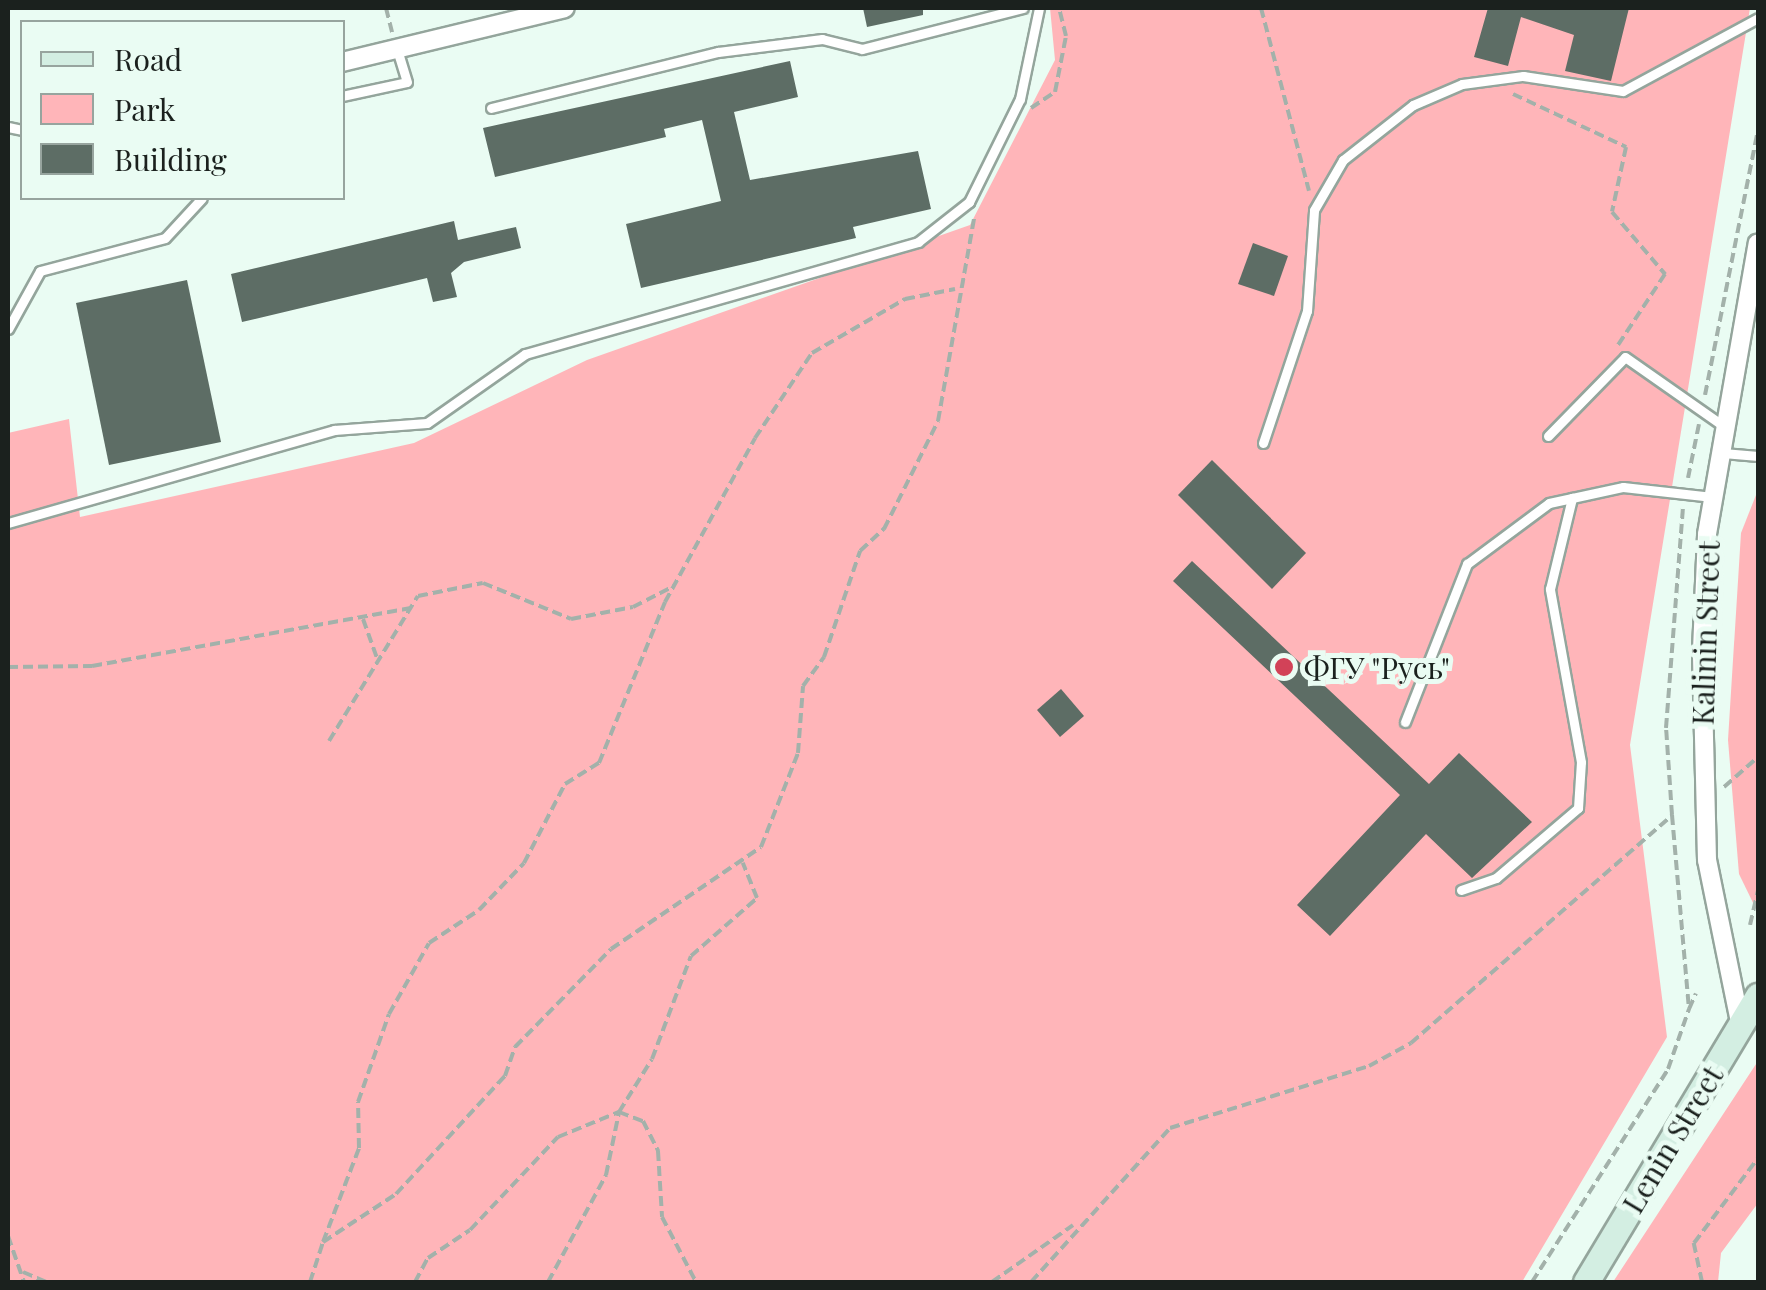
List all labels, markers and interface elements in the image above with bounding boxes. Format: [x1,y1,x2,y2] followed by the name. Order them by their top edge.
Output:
[20,20,345,200] legend
[114,39,182,79] text: Road
[114,89,176,129] text: Park
[114,139,227,179] text: Building
[1684,540,1726,726] street label: Kalinin Street
[1304,649,1451,685] place label: ФГУ "Русь"
[1273,656,1295,678] marker: ФГУ "Русь"
[1614,1059,1730,1219] street label: Lenin Street

